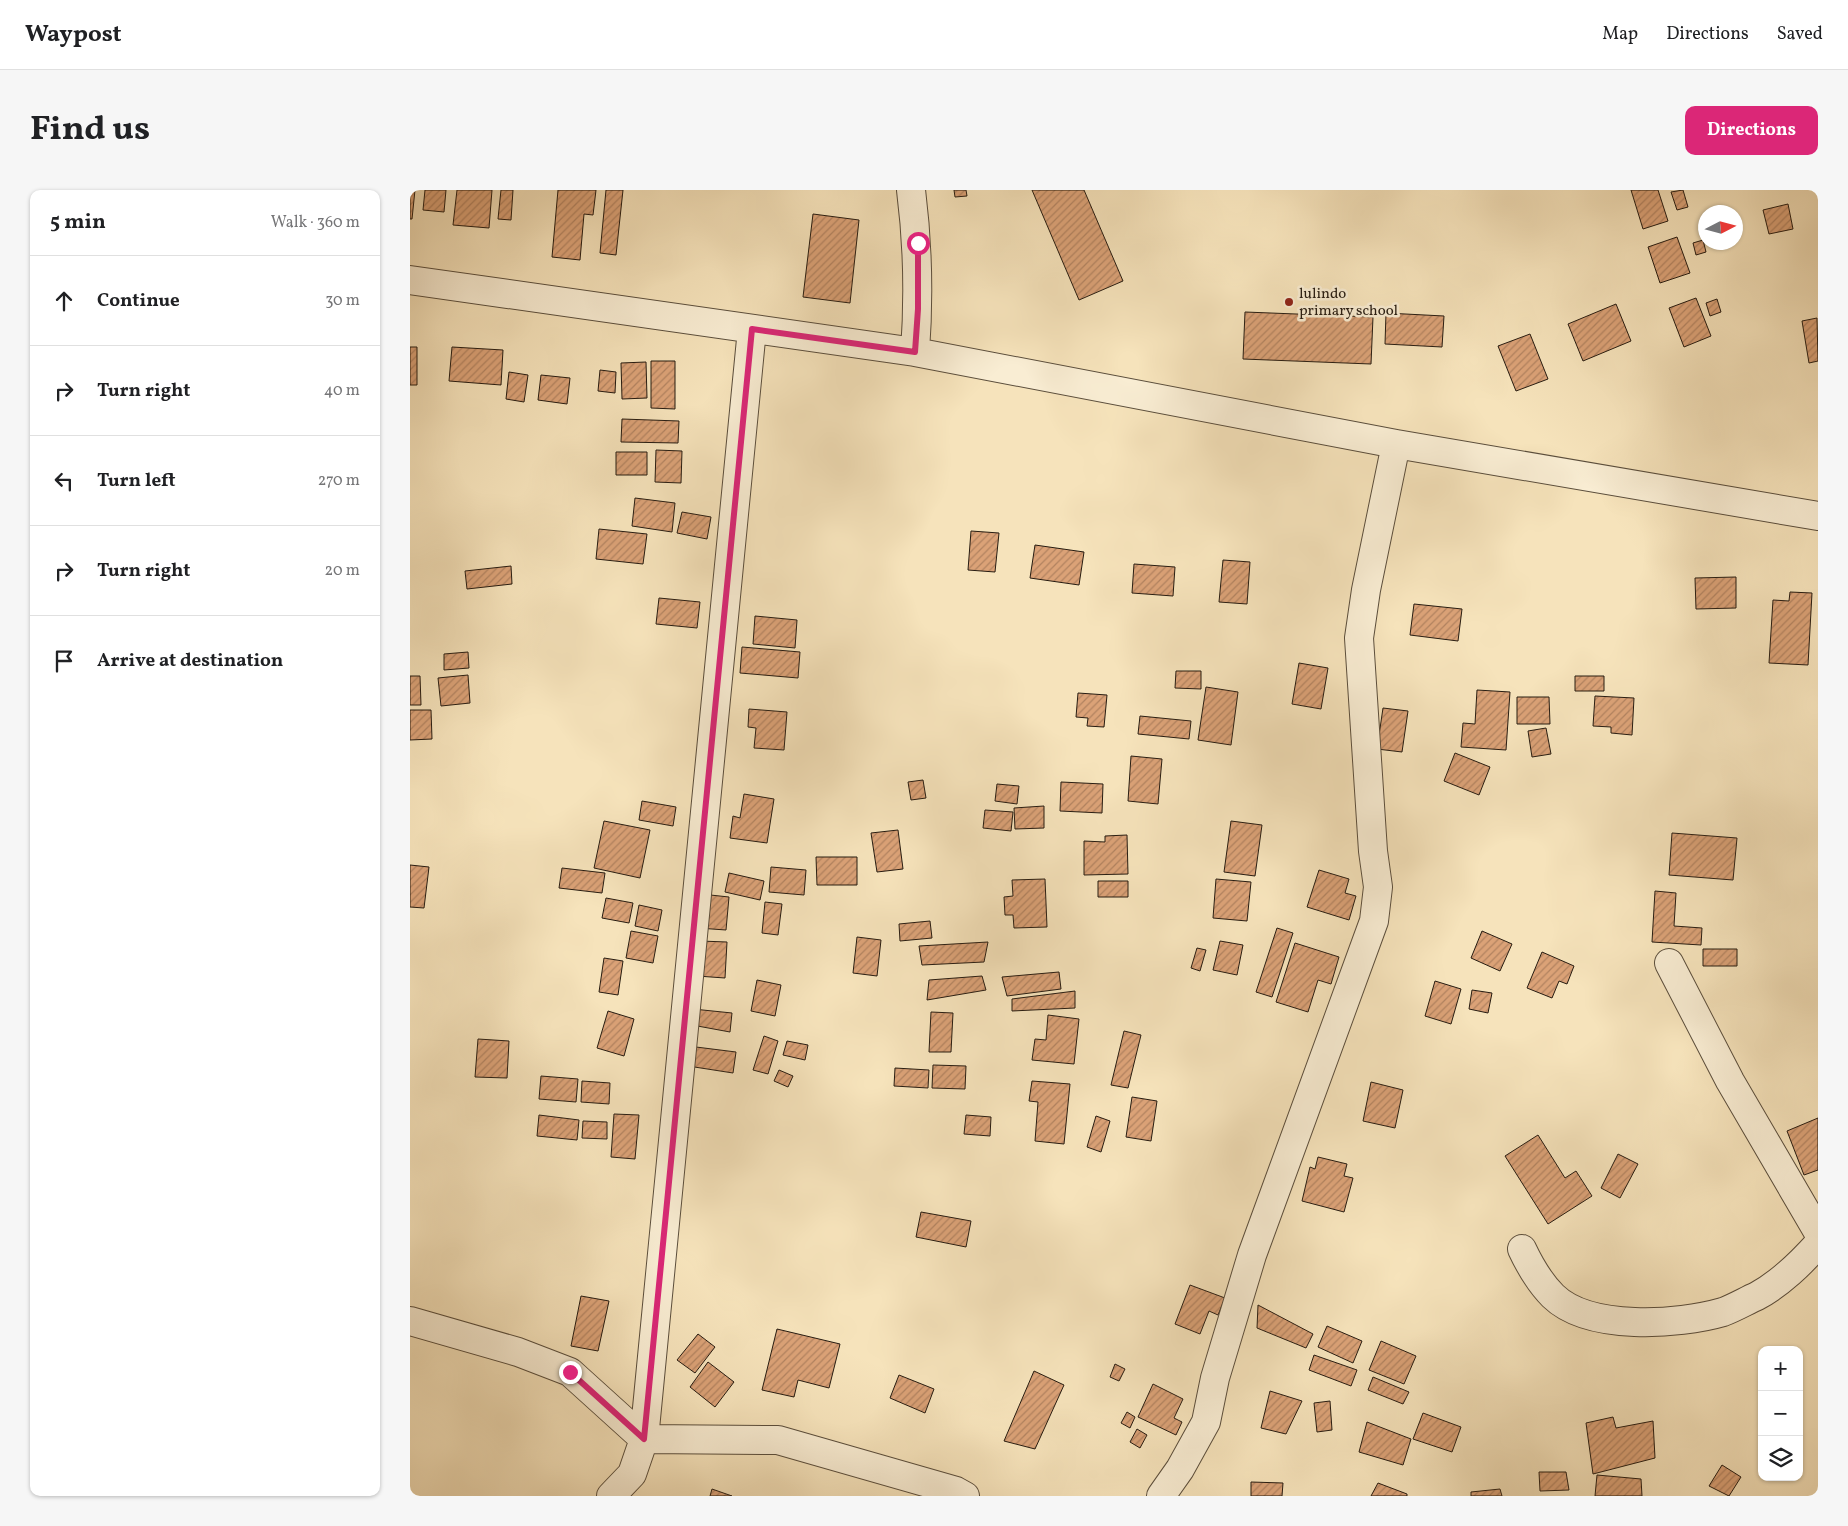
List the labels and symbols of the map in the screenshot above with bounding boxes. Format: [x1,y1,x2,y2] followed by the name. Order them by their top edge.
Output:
[1698,205,1743,250] north arrow
[907,232,930,255] route start
[1299,284,1398,322] place label: lulindo primary school
[1283,296,1295,308] marker: lulindo primary school
[559,1361,582,1384] route end

